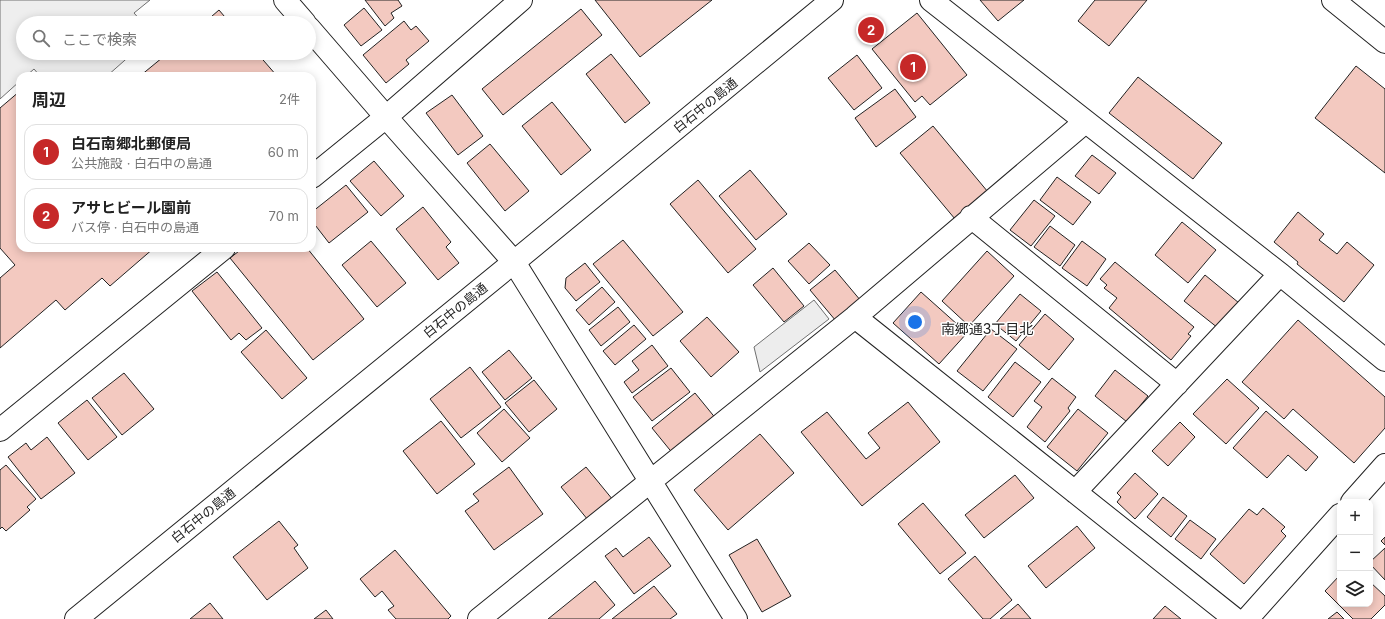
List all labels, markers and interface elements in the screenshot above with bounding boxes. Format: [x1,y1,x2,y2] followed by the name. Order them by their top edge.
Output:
[858,15,884,45] pin: 2
[16,16,316,60] search box
[30,27,52,49] icon: search
[62,30,137,49] text: ここで検索
[900,52,926,82] pin: 1
[670,74,740,136] street label: 白石中の島通
[32,90,66,110] text: 周辺
[279,91,300,107] text: 2件
[71,134,191,153] text: 白石南郷北郵便局
[43,144,49,160] text: 1
[268,144,299,160] text: 60 m
[71,155,212,171] text: 公共施設 · 白石中の島通
[71,198,191,217] text: アサヒビール園前
[42,208,50,224] text: 2
[269,208,299,224] text: 70 m
[71,219,199,235] text: バス停 · 白石中の島通
[420,279,490,341] street label: 白石中の島通
[905,312,925,332] your location
[941,320,1033,337] district label: 南郷通3丁目北
[168,484,238,546] street label: 白石中の島通
[1337,499,1373,607] map controls
[1337,499,1373,535] button: +
[1337,535,1373,571] button: −
[1337,571,1373,607] button: layers

